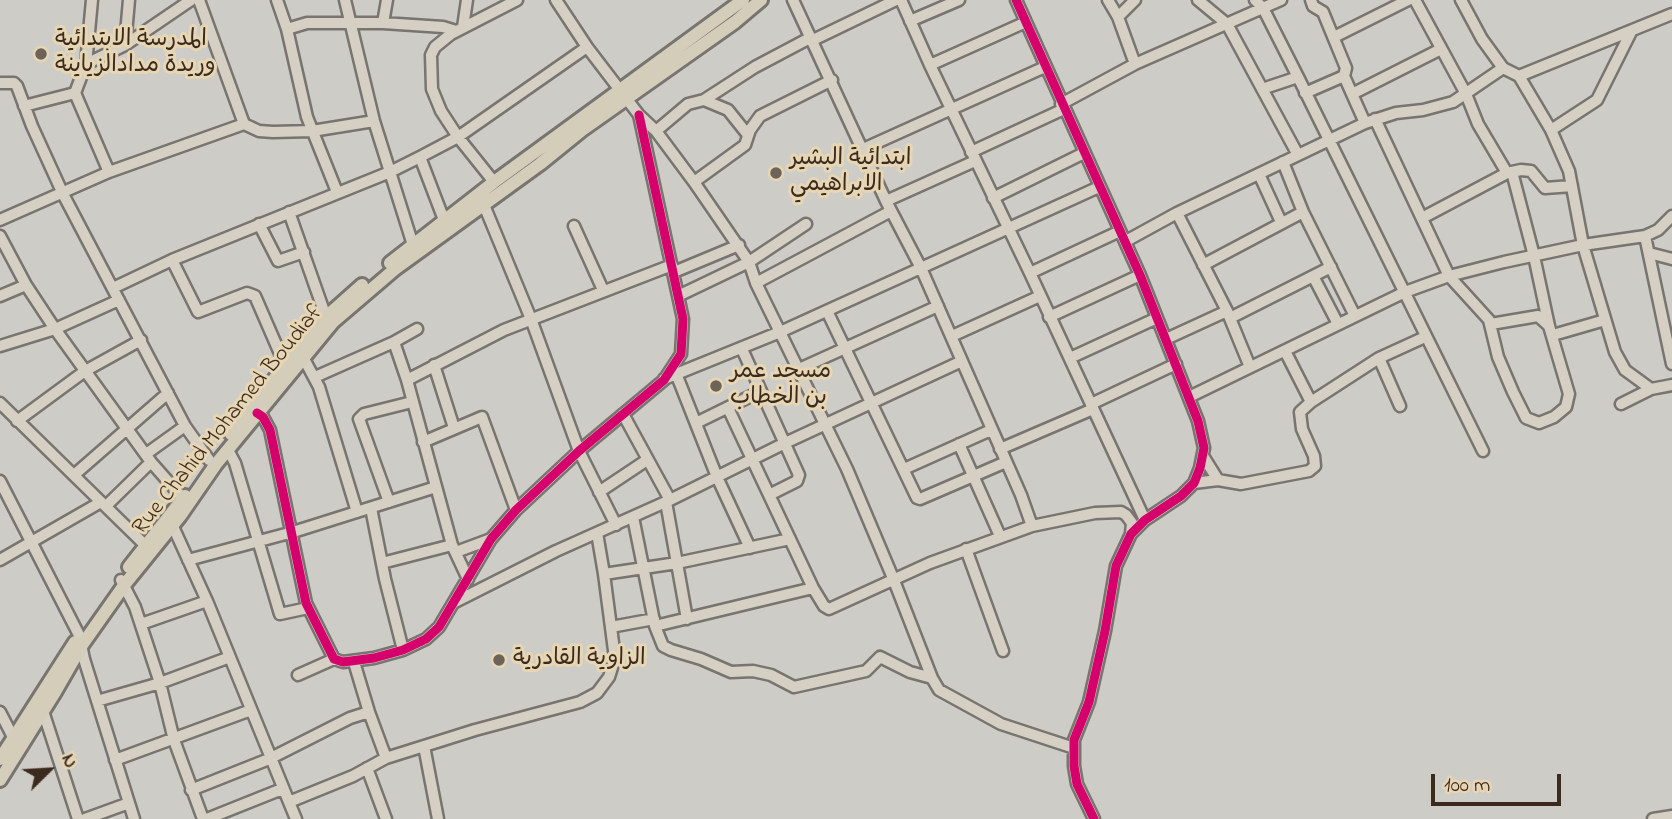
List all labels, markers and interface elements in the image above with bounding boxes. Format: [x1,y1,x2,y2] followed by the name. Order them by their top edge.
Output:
[55,27,216,81] place label: المدرسة الابتدائية وريدة مدادالزياينة
[33,46,49,62] marker: المدرسة الابتدائية وريدة مدادالزياينة
[790,146,912,200] place label: ابتدائية البشير الابراهيمي
[768,165,784,181] marker: ابتدائية البشير الابراهيمي
[128,301,330,541] street label: Rue Chahid Mohamed Boudiaf
[730,359,831,413] place label: مسجد عمر بن الخطاب
[708,378,724,394] marker: مسجد عمر بن الخطاب
[513,646,646,674] place label: الزاوية القادرية
[491,652,507,668] marker: الزاوية القادرية
[14,735,84,805] north arrow
[54,750,84,773] text: N
[1434,760,1564,804] scale bar
[1444,771,1490,801] text: 100 m

